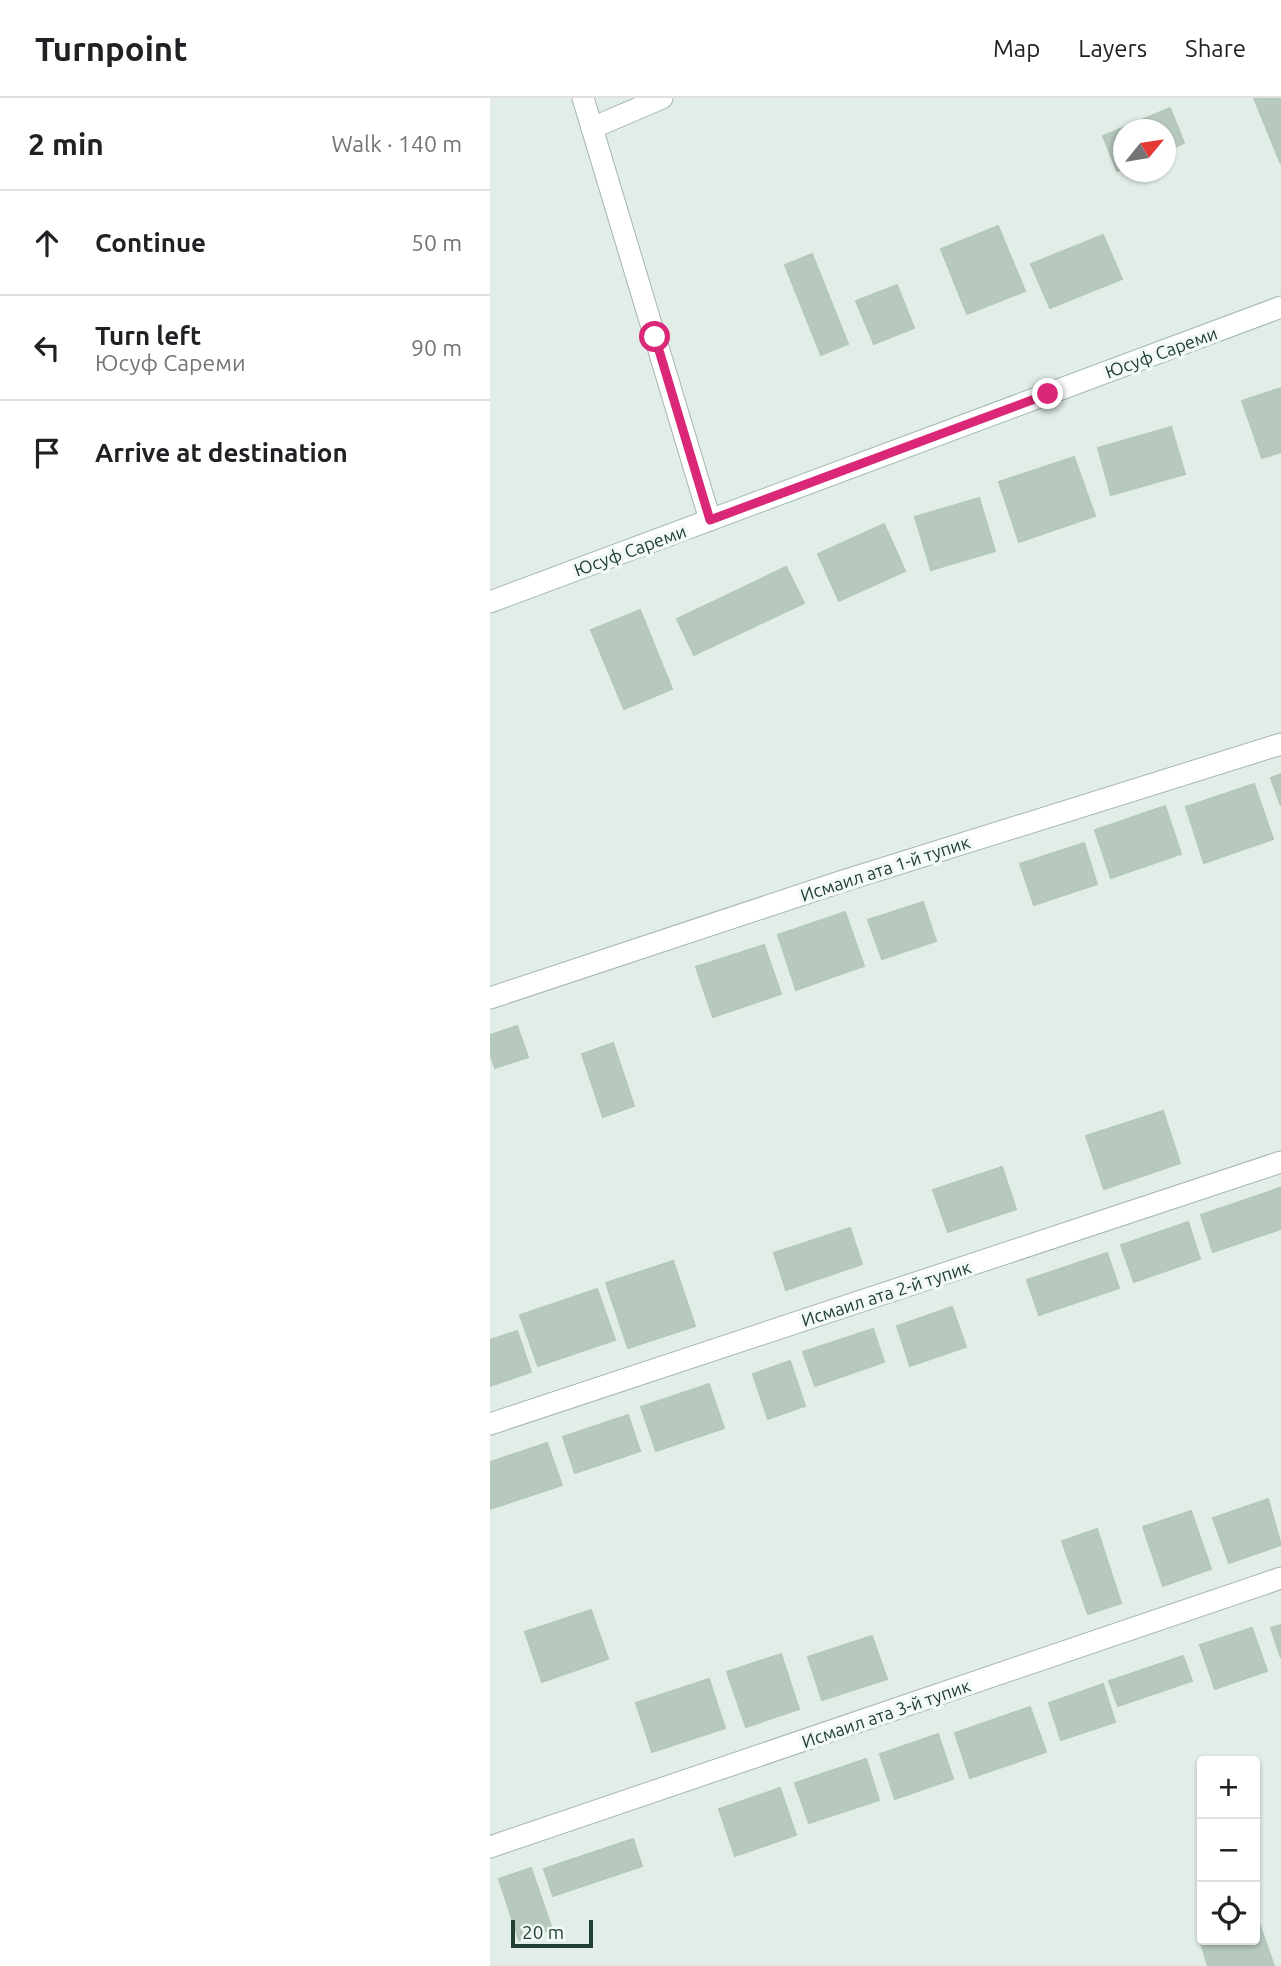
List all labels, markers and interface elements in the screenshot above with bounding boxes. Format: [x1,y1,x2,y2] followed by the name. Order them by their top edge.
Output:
[35,30,187,67] text: Turnpoint
[993,35,1040,62] text: Map
[1078,35,1147,62] text: Layers
[1185,35,1246,62] text: Share
[1113,119,1176,182] north arrow
[28,127,104,161] text: 2 min
[331,131,462,156] text: Walk · 140 m
[28,224,66,262] icon: ahead
[95,228,206,257] text: Continue
[411,230,462,255] text: 50 m
[95,321,201,350] text: Turn left
[639,321,670,352] route start
[1102,322,1220,382] street label: Юсуф Сареми
[28,329,66,367] icon: left
[411,335,462,360] text: 90 m
[95,350,246,375] text: Юсуф Сареми
[1032,378,1063,409] route end
[28,434,66,472] icon: arrive
[95,438,348,467] text: Arrive at destination
[571,520,689,580] street label: Юсуф Сареми
[798,831,972,905] street label: Исмаил ата 1-й тупик
[799,1256,973,1330] street label: Исмаил ата 2-й тупик
[799,1675,973,1751] street label: Исмаил ата 3-й тупик
[1197,1756,1260,1945] map controls
[1197,1756,1260,1819] button: +
[1197,1819,1260,1882] button: −
[1197,1882,1260,1945] button: locate
[511,1917,593,1949] scale bar
[522,1921,564,1943] text: 20 m

